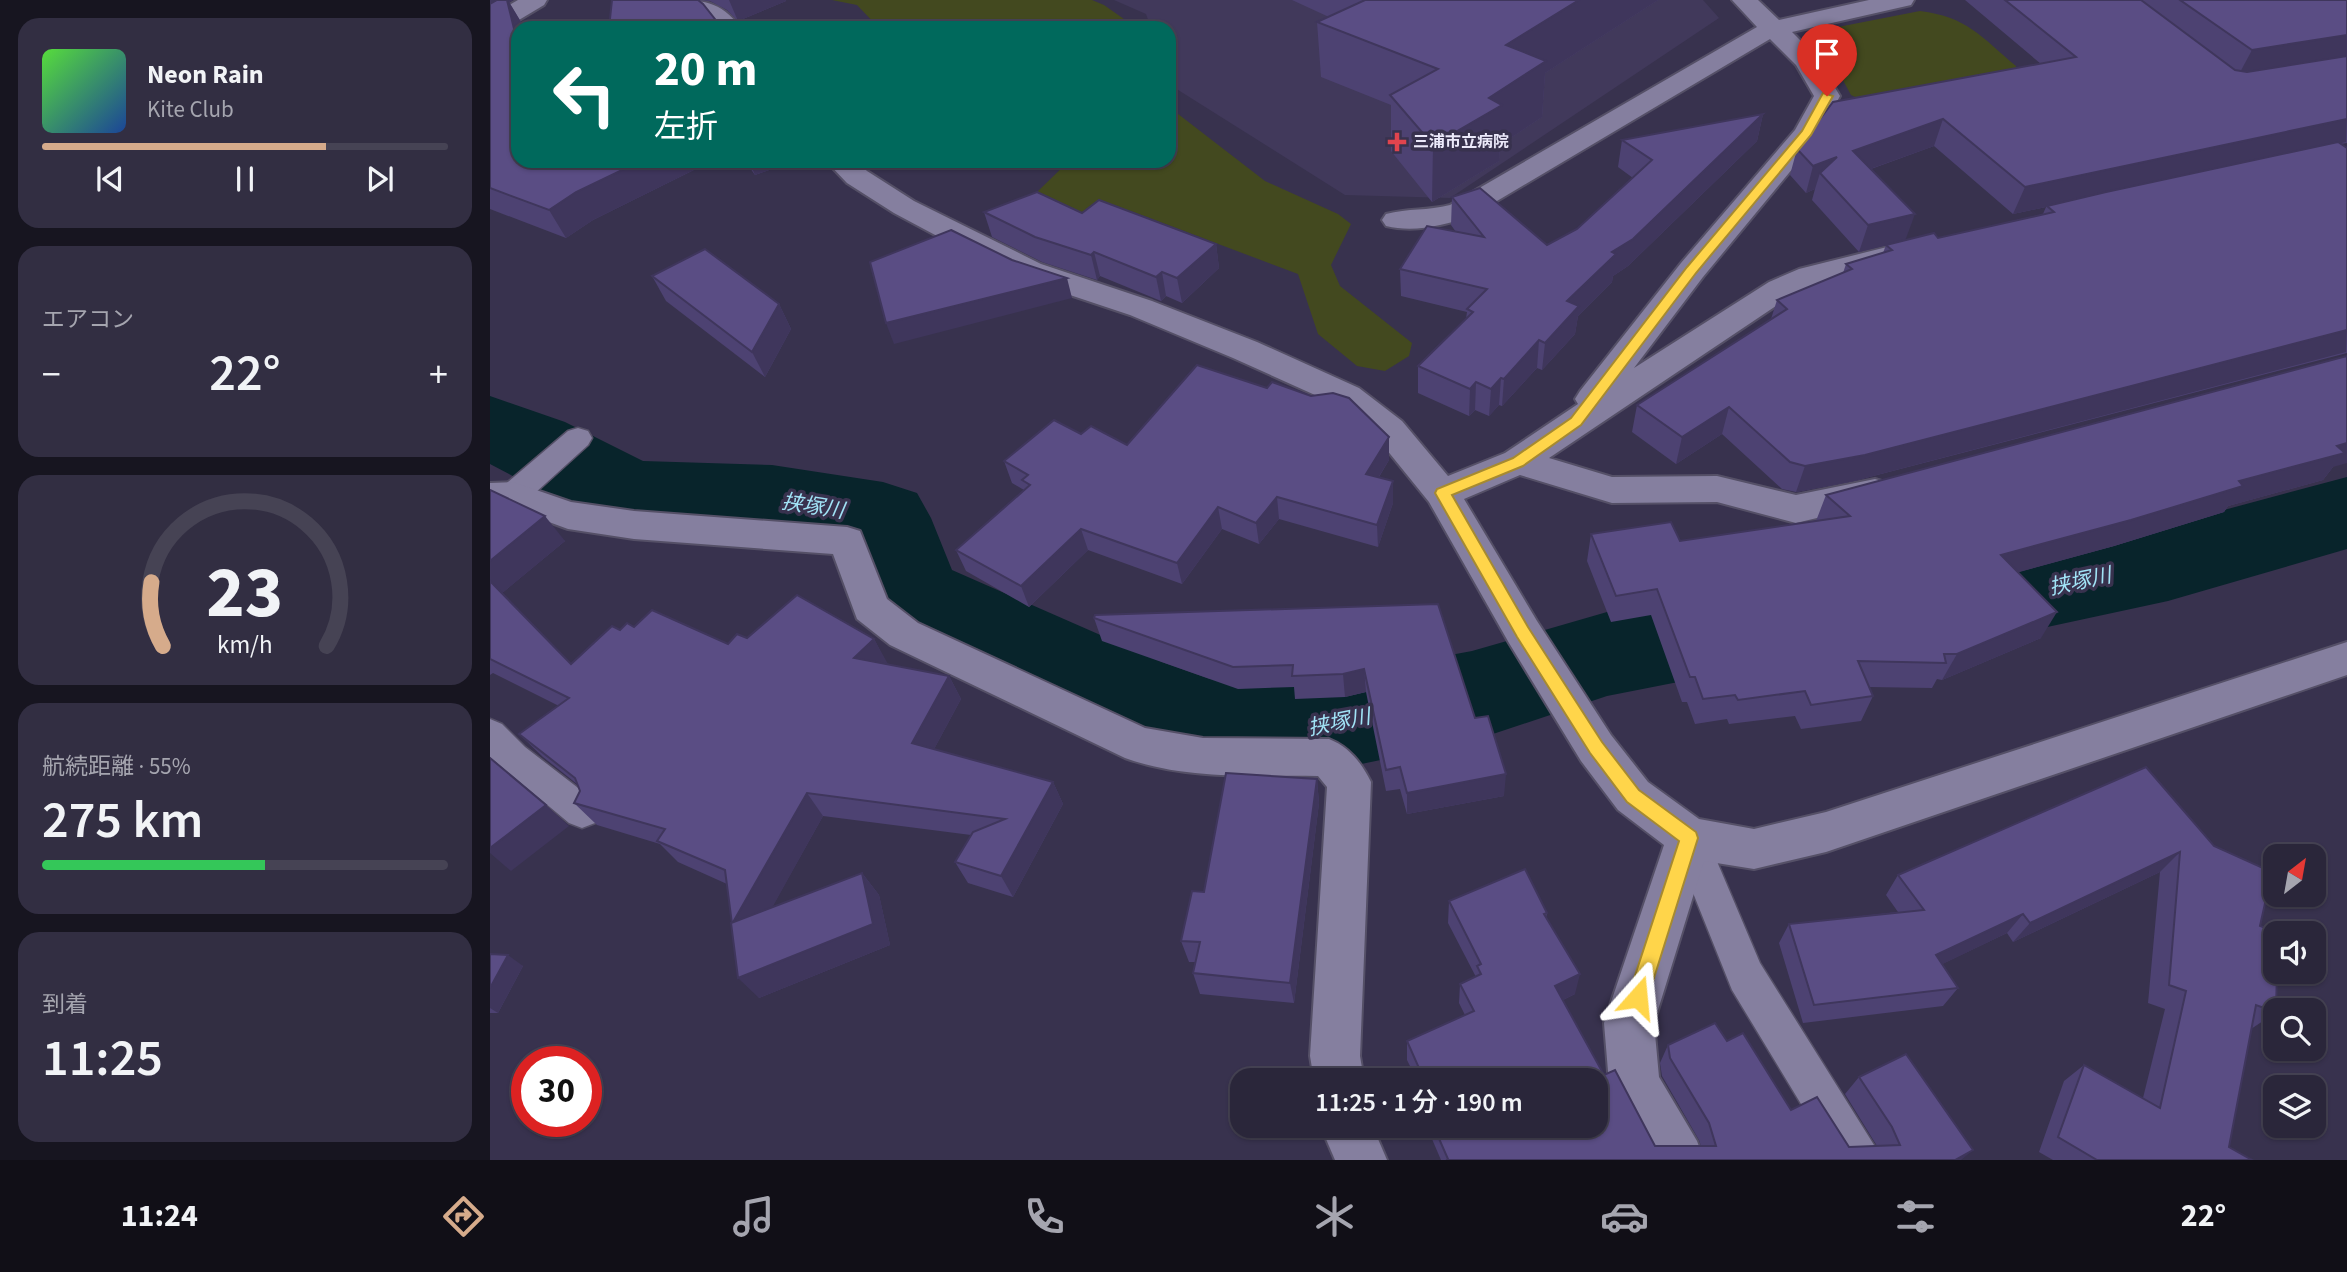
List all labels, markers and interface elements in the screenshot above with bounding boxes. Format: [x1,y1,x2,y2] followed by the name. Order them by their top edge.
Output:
[1797,24,1857,96] pin
[654,35,758,105] text: 20 m
[1808,35,1846,73] icon: arrive
[539,49,630,140] icon: left
[147,56,264,93] text: Neon Rain
[147,93,234,126] text: Kite Club
[654,104,718,150] text: 左折
[1413,131,1509,153] place label: 三浦市立病院
[1387,132,1407,152] marker: 三浦市立病院
[91,160,129,198] icon: previous
[226,160,264,198] icon: pause
[361,160,399,198] icon: next
[42,303,134,336] text: エアコン
[209,337,281,411] text: 22°
[42,348,61,402] text: −
[429,348,448,402] text: +
[780,486,848,526] water label: 挟塚川
[207,541,283,645] text: 23
[2046,559,2116,602] water label: 挟塚川
[217,627,273,663] text: km/h
[1305,701,1375,743] water label: 挟塚川
[42,750,191,783] text: 航続距離 · 55%
[42,784,203,858] text: 275 km
[2263,844,2326,906] north arrow
[2263,844,2326,1138] map controls
[2263,921,2326,984] button: sound
[1601,960,1675,1034] position arrow
[42,988,88,1021] text: 到着
[2263,998,2326,1061] button: search
[42,1022,163,1096] text: 11:25
[511,1046,602,1137] speed limit sign: 30
[2263,1075,2326,1138] button: layers
[1315,1084,1523,1121] text: 11:25 · 1 分 · 190 m
[439,1192,488,1241] icon: directions
[729,1192,778,1241] icon: music
[1020,1192,1069,1241] icon: phone
[1310,1192,1359,1241] icon: climate
[1600,1192,1649,1241] icon: car
[1891,1192,1940,1241] icon: filters
[121,1193,198,1239] text: 11:24
[2181,1193,2226,1239] text: 22°

